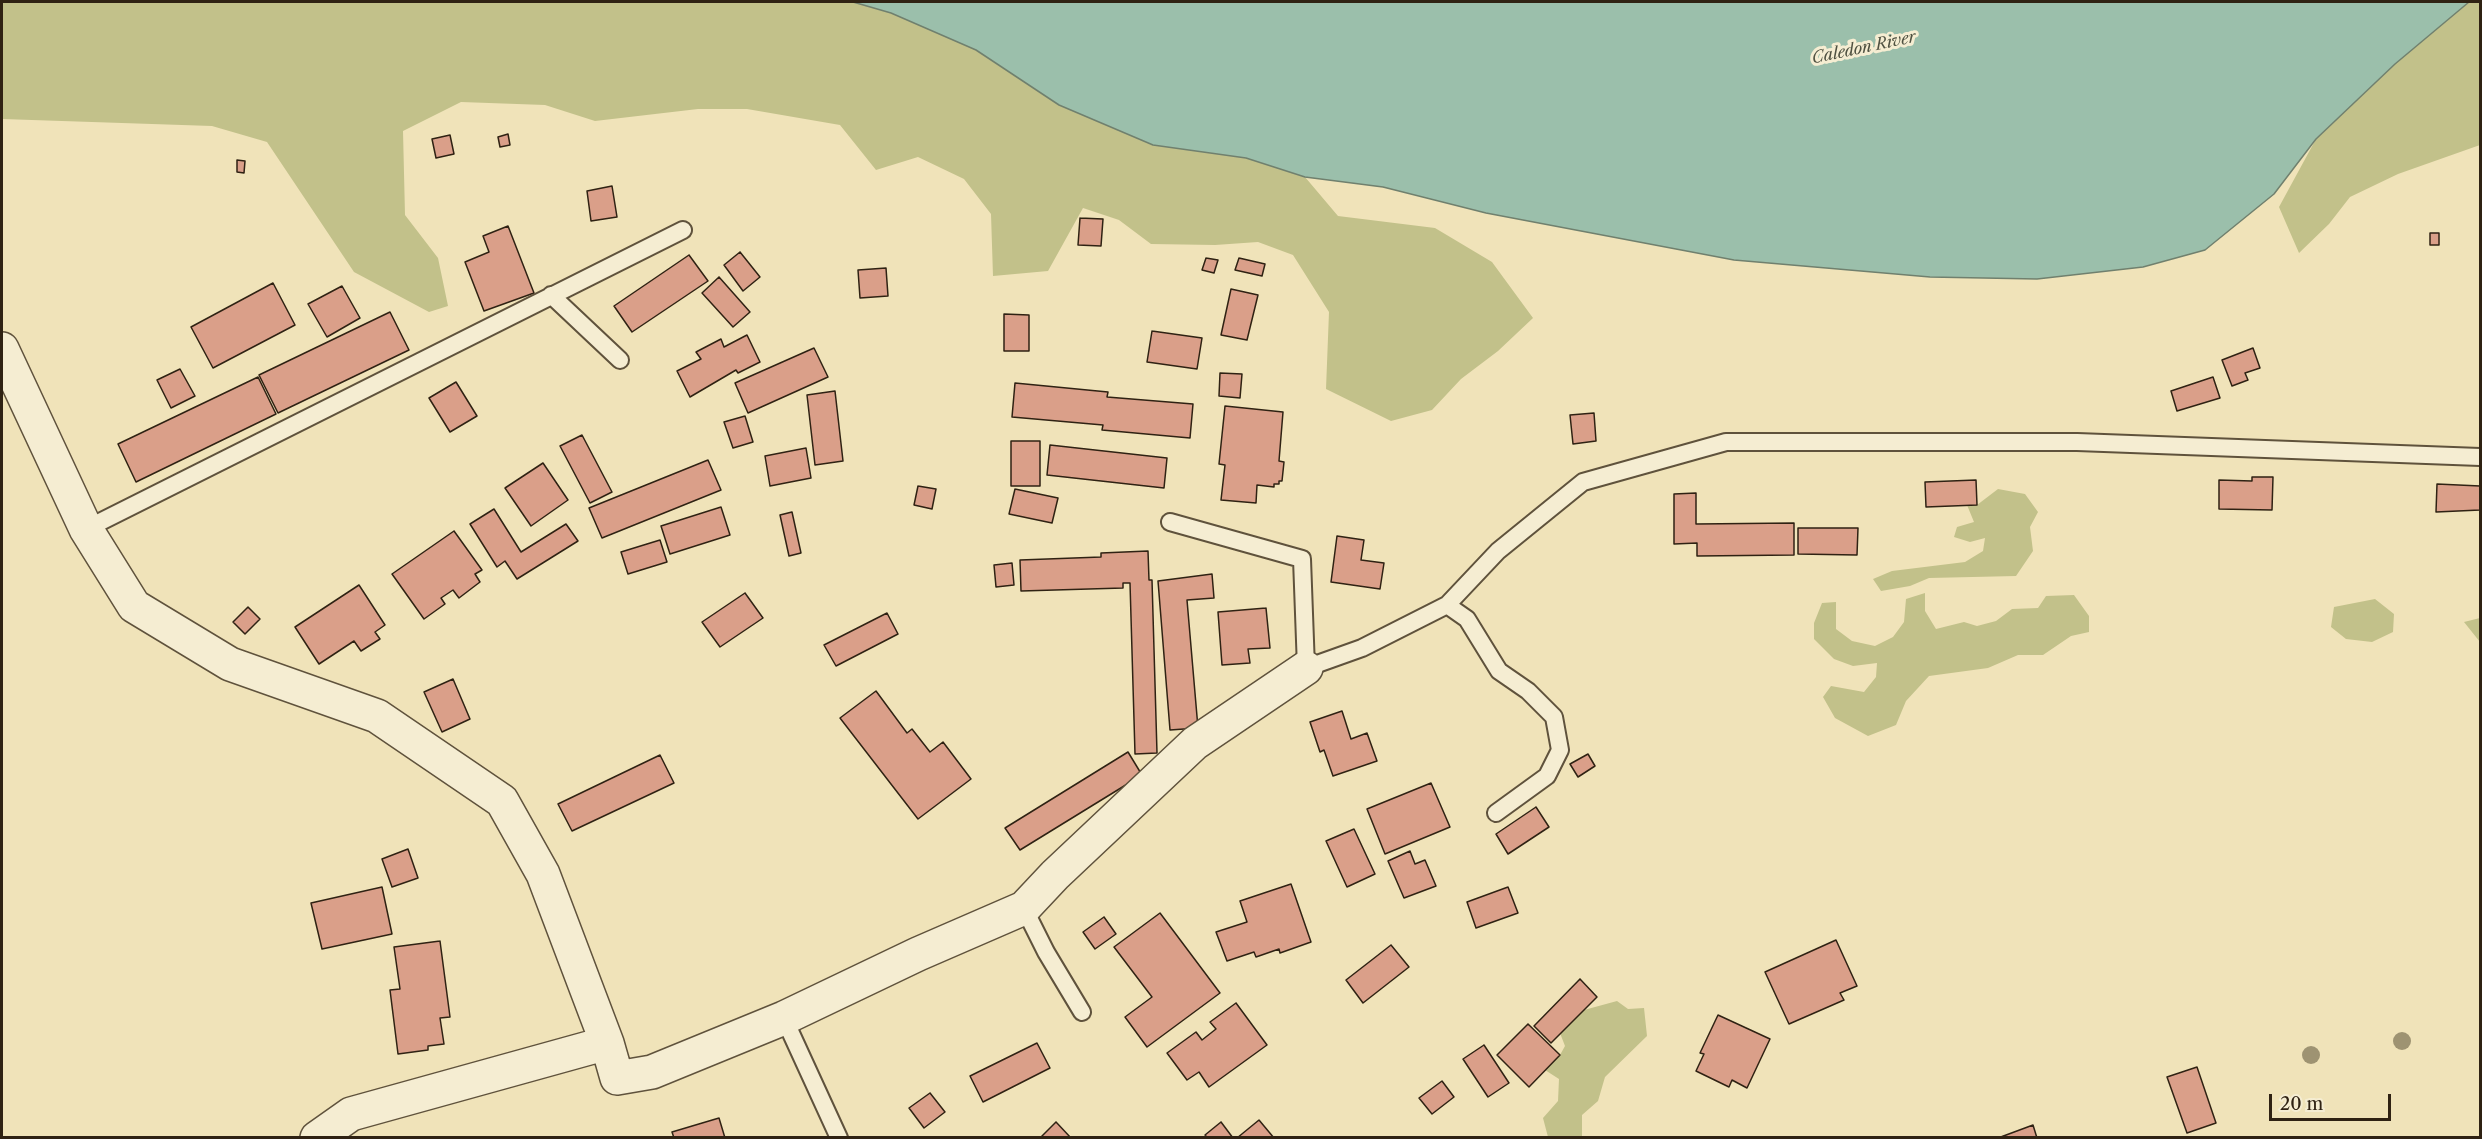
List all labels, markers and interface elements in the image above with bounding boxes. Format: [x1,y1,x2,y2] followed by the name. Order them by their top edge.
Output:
[1810,28,1918,68] water label: Caledon River
[2272,1082,2394,1120] scale bar
[2280,1093,2323,1115] text: 20 m

